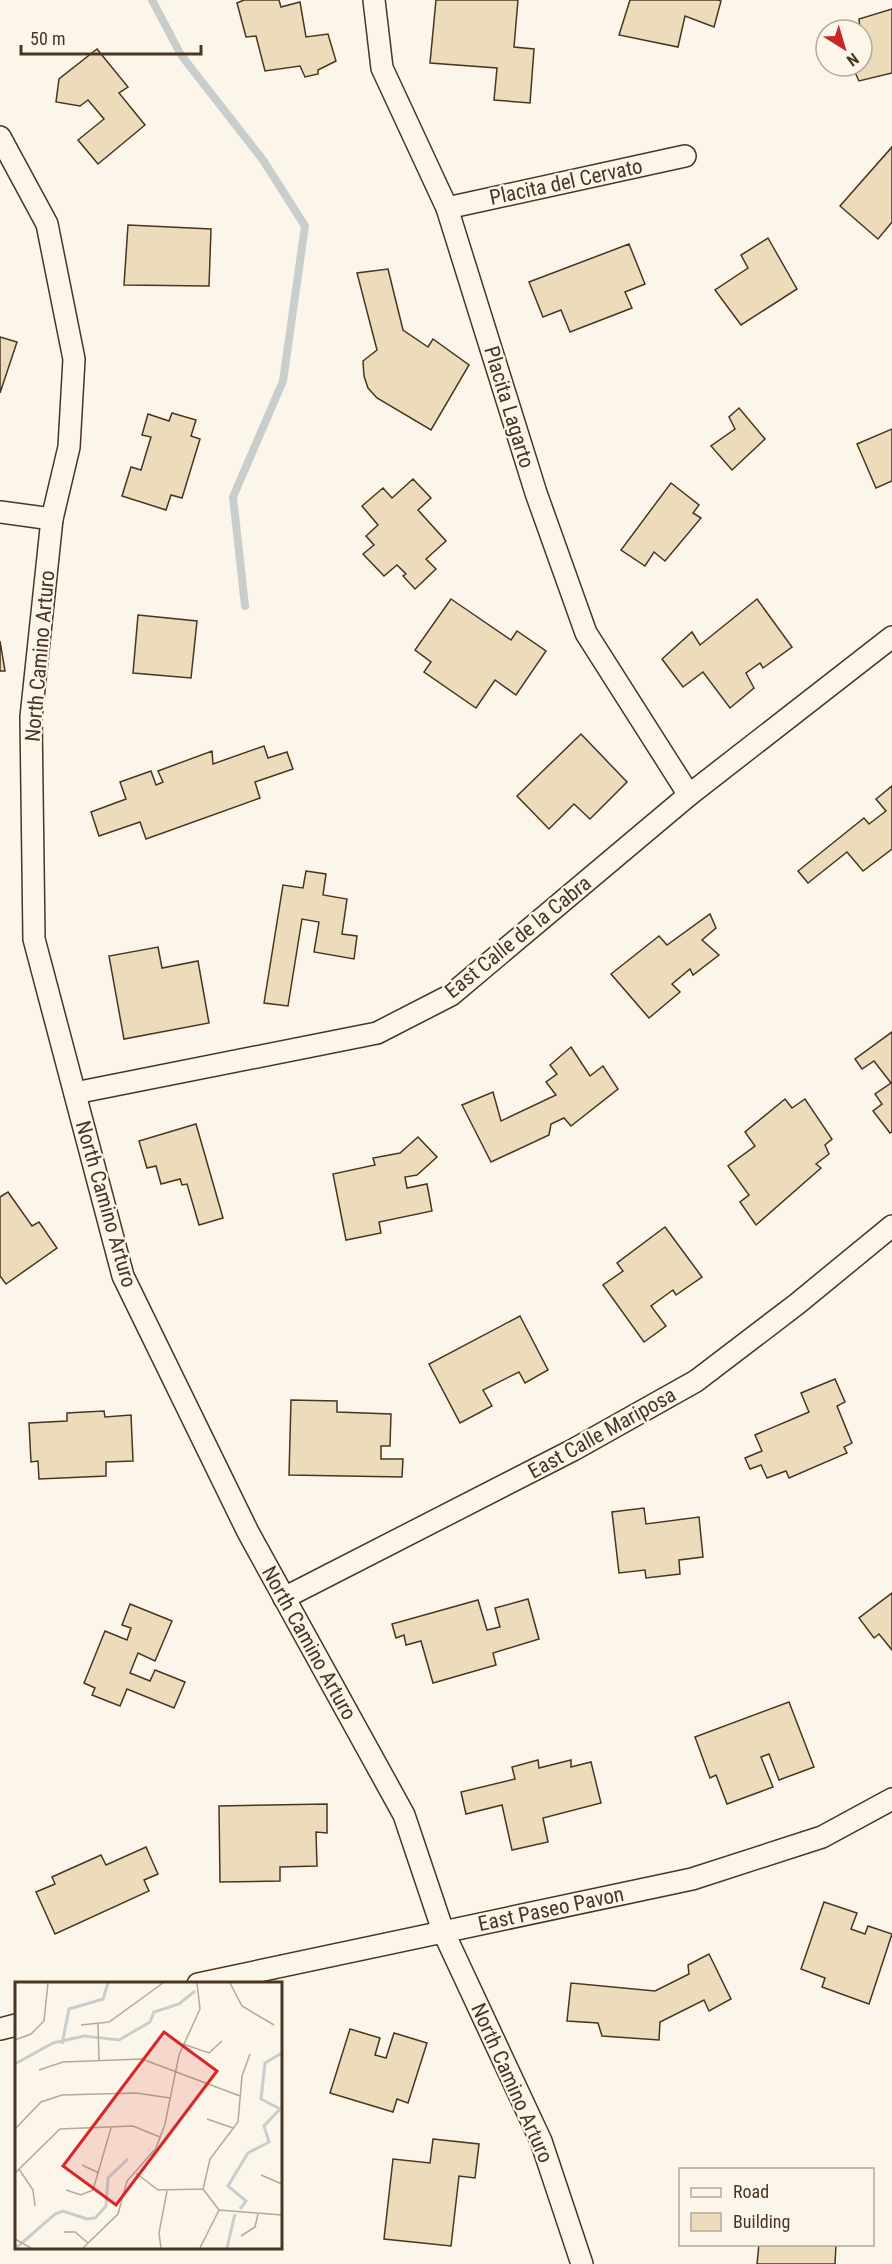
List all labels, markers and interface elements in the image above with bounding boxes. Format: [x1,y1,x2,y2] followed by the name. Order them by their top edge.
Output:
[21,18,201,56] scale bar
[814,18,874,78] north arrow
[30,28,65,49] text: 50 m
[843,49,862,70] text: N
[487,154,645,210] street label: Placita del Cervato
[479,343,539,471] street label: Placita Lagarto
[21,569,59,743] street label: North Camino Arturo
[440,871,596,1003] street label: East Calle de la Cabra
[71,1118,141,1290] street label: North Camino Arturo
[524,1382,680,1484] street label: East Calle Mariposa
[257,1562,361,1724] street label: North Camino Arturo
[476,1882,626,1936] street label: East Paseo Pavon
[15,1982,282,2249] inset map
[466,2000,558,2166] street label: North Camino Arturo
[679,2168,874,2246] legend
[733,2181,769,2202] text: Road
[733,2211,790,2232] text: Building

